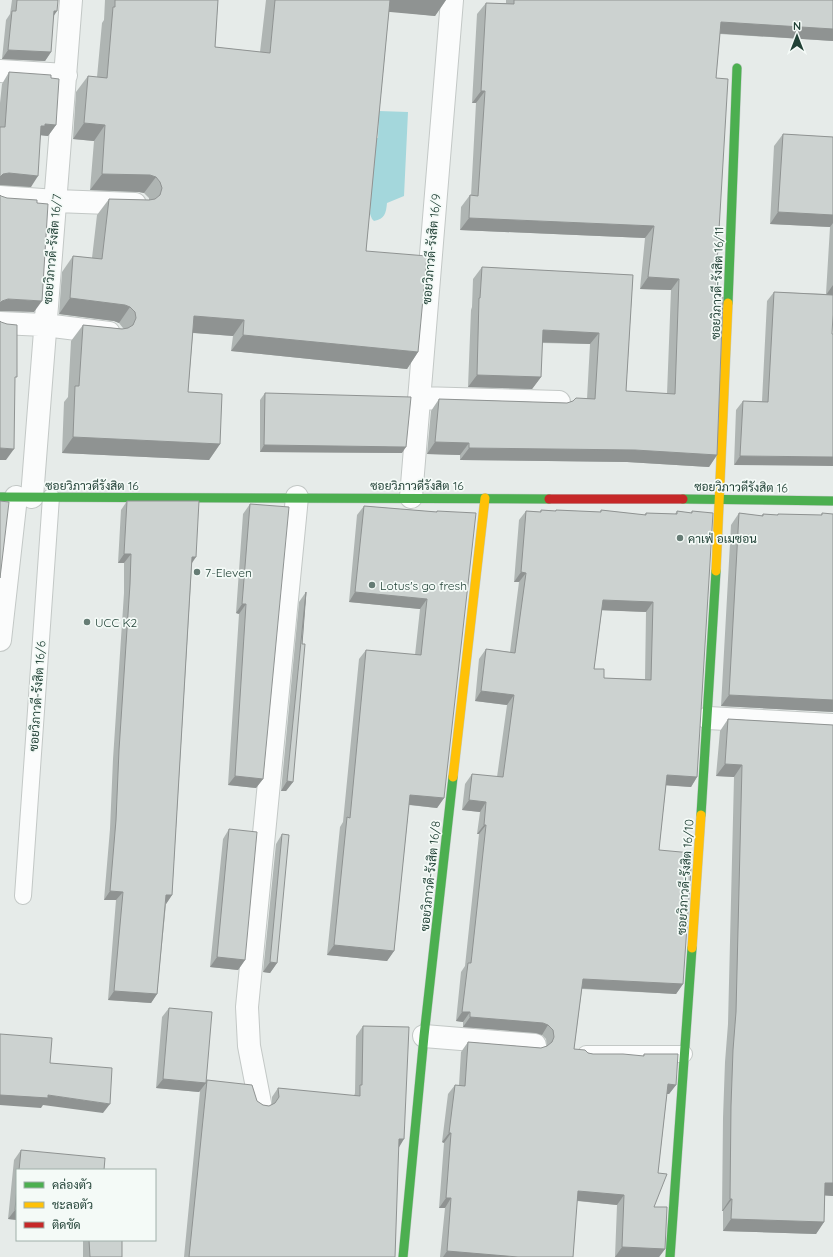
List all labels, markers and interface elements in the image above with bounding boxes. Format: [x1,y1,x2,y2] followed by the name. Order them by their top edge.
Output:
[777,16,817,56] north arrow
[793,19,801,33] text: N
[40,193,64,305] street label: ซอยวิภาวดี-รังสิต 16/7
[419,193,443,305] street label: ซอยวิภาวดี-รังสิต 16/9
[708,226,726,340] street label: ซอยวิภาวดี-รังสิต 16/11
[45,478,139,493] street label: ซอยวิภาวดีรังสิต 16
[370,478,464,493] street label: ซอยวิภาวดีรังสิต 16
[694,479,788,495] street label: ซอยวิภาวดีรังสิต 16
[688,531,757,546] place label: คาเฟ่ อเมซอน
[675,533,685,543] marker: คาเฟ่ อเมซอน
[205,565,252,580] place label: 7-Eleven
[192,567,202,577] marker: 7-Eleven
[380,578,467,593] place label: Lotus's go fresh
[367,580,377,590] marker: Lotus's go fresh
[95,615,138,630] place label: UCC K2
[82,617,92,627] marker: UCC K2
[26,640,48,752] street label: ซอยวิภาวดี-รังสิต 16/6
[673,819,697,935] street label: ซอยวิภาวดี-รังสิต 16/10
[417,820,443,932] street label: ซอยวิภาวดี-รังสิต 16/8
[16,1169,156,1241] legend
[52,1177,92,1192] text: คล่องตัว
[52,1197,93,1212] text: ชะลอตัว
[52,1217,81,1232] text: ติดขัด

